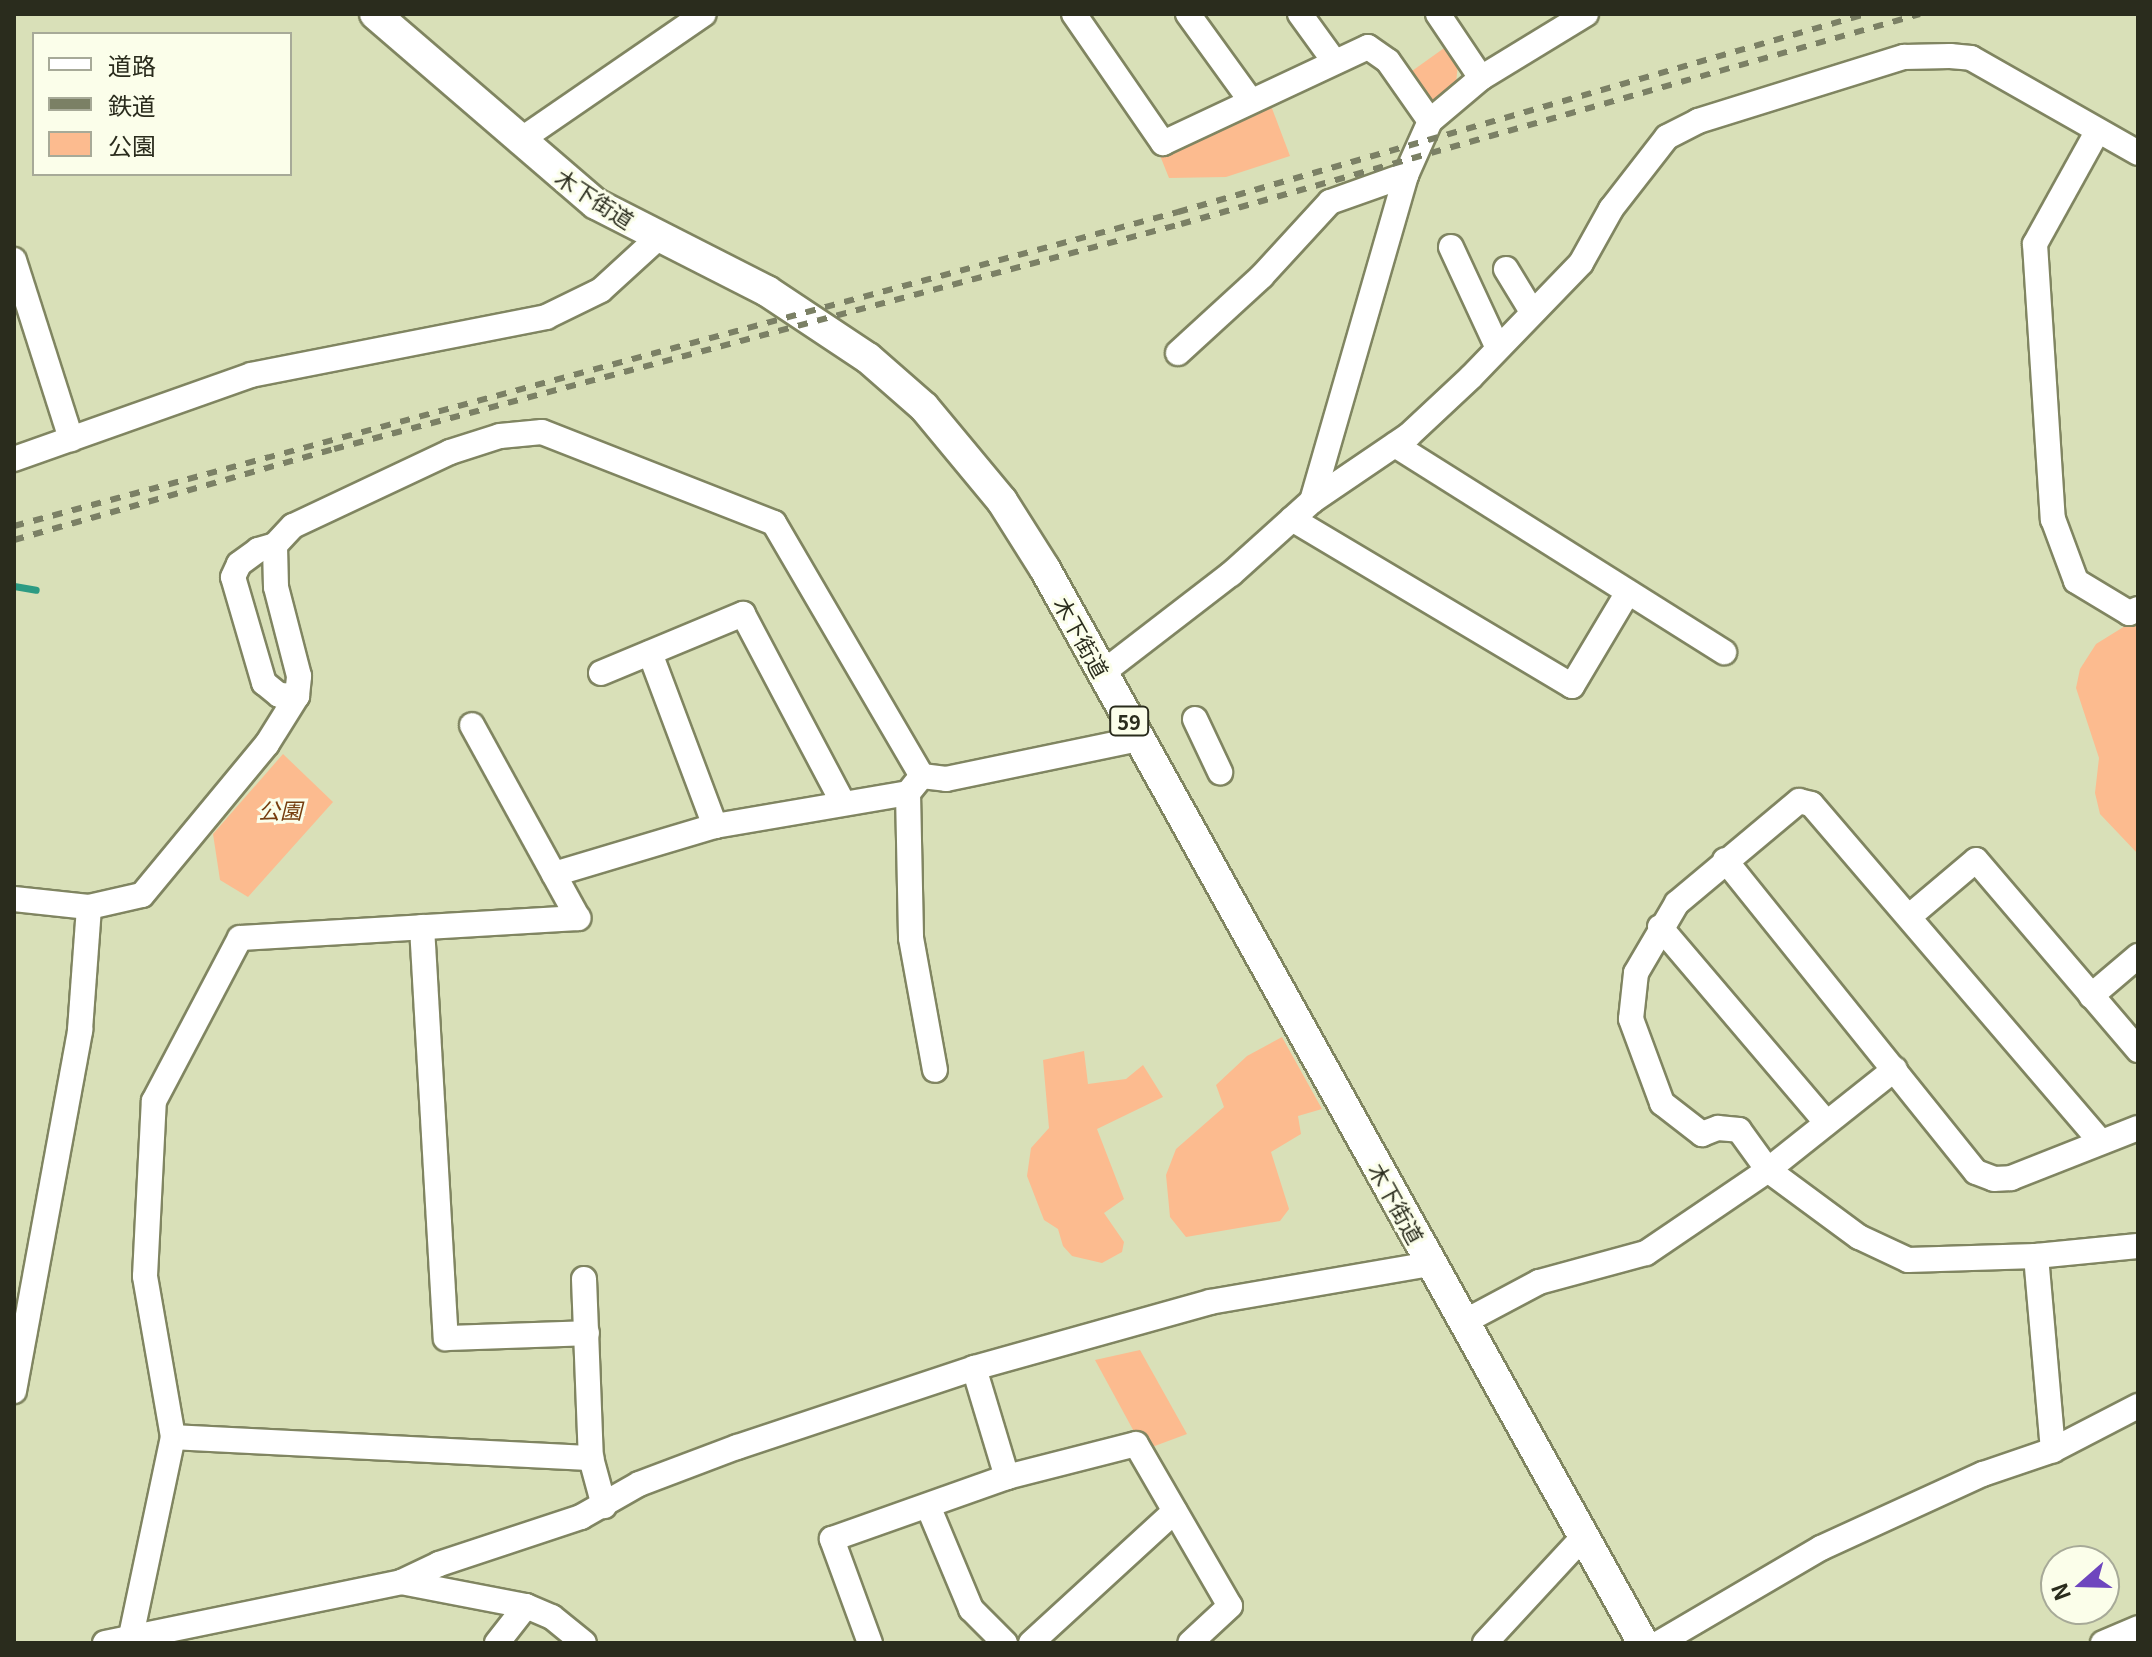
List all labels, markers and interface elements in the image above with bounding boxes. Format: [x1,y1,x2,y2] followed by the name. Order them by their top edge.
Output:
[32,32,292,176] legend
[108,47,156,82] text: 道路
[108,87,156,122] text: 鉄道
[108,127,156,162] text: 公園
[551,163,639,233] street label: 木下街道
[1049,592,1115,682] street label: 木下街道
[1109,705,1149,737] road number: 59
[258,797,302,823] park label: 公園
[1364,1158,1430,1248] street label: 木下街道
[2040,1545,2120,1625] north arrow
[2041,1579,2077,1606] text: N

